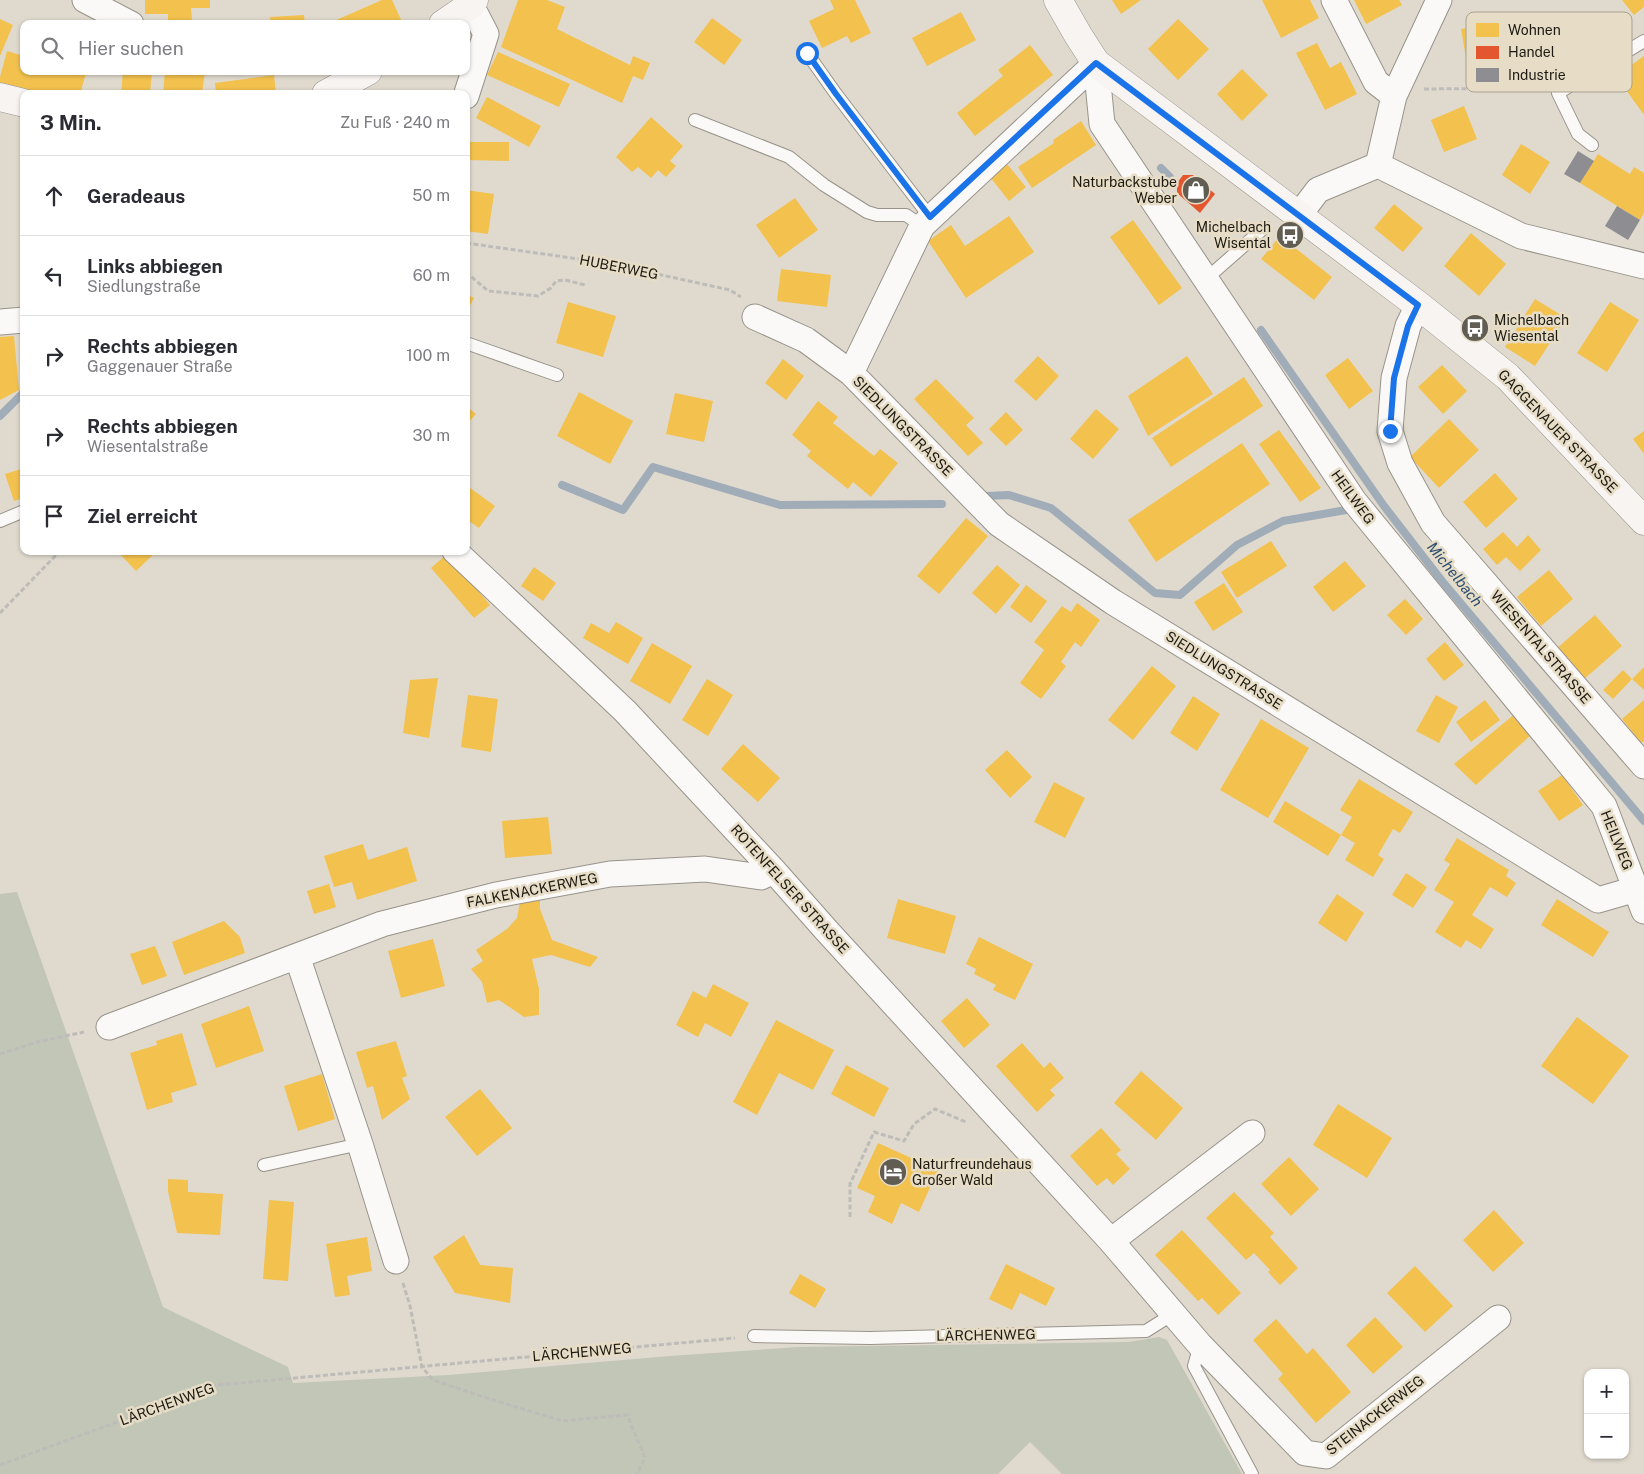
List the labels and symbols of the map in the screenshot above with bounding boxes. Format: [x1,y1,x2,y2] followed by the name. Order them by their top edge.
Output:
[1466,12,1632,92] legend
[1508,22,1561,38] text: Wohnen
[796,42,819,65] route start
[1508,44,1555,60] text: Handel
[1508,67,1566,83] text: Industrie
[1072,174,1177,206] place label: Naturbackstube Weber
[1181,175,1211,205] shop icon: Naturbackstube Weber
[1196,219,1271,251] place label: Michelbach Wisental
[1275,220,1305,250] bus stop icon: Michelbach Wisental
[578,252,660,282] street label: HUBERWEG
[1494,312,1569,344] place label: Michelbach Wiesental
[1460,313,1490,343] bus stop icon: Michelbach Wiesental
[1495,366,1621,496] street label: GAGGENAUER STRASSE
[850,373,956,479] street label: SIEDLUNGSTRASSE
[1379,420,1402,443] route end
[1328,467,1378,527] street label: HEILWEG
[1424,538,1486,610] water label: Michelbach
[1488,587,1594,707] street label: WIESENTALSTRASSE
[1163,628,1285,712] street label: SIEDLUNGSTRASSE
[1598,808,1636,872] street label: HEILWEG
[728,821,852,957] street label: ROTENFELSER STRASSE
[465,869,599,911] street label: FALKENACKERWEG
[912,1156,1032,1188] place label: Naturfreundehaus Großer Wald
[878,1157,908,1187] hotel icon: Naturfreundehaus Großer Wald
[936,1324,1036,1344] street label: LÄRCHENWEG
[532,1338,632,1364] street label: LÄRCHENWEG
[1323,1372,1427,1458] street label: STEINACKERWEG
[117,1378,217,1429] street label: LÄRCHENWEG

